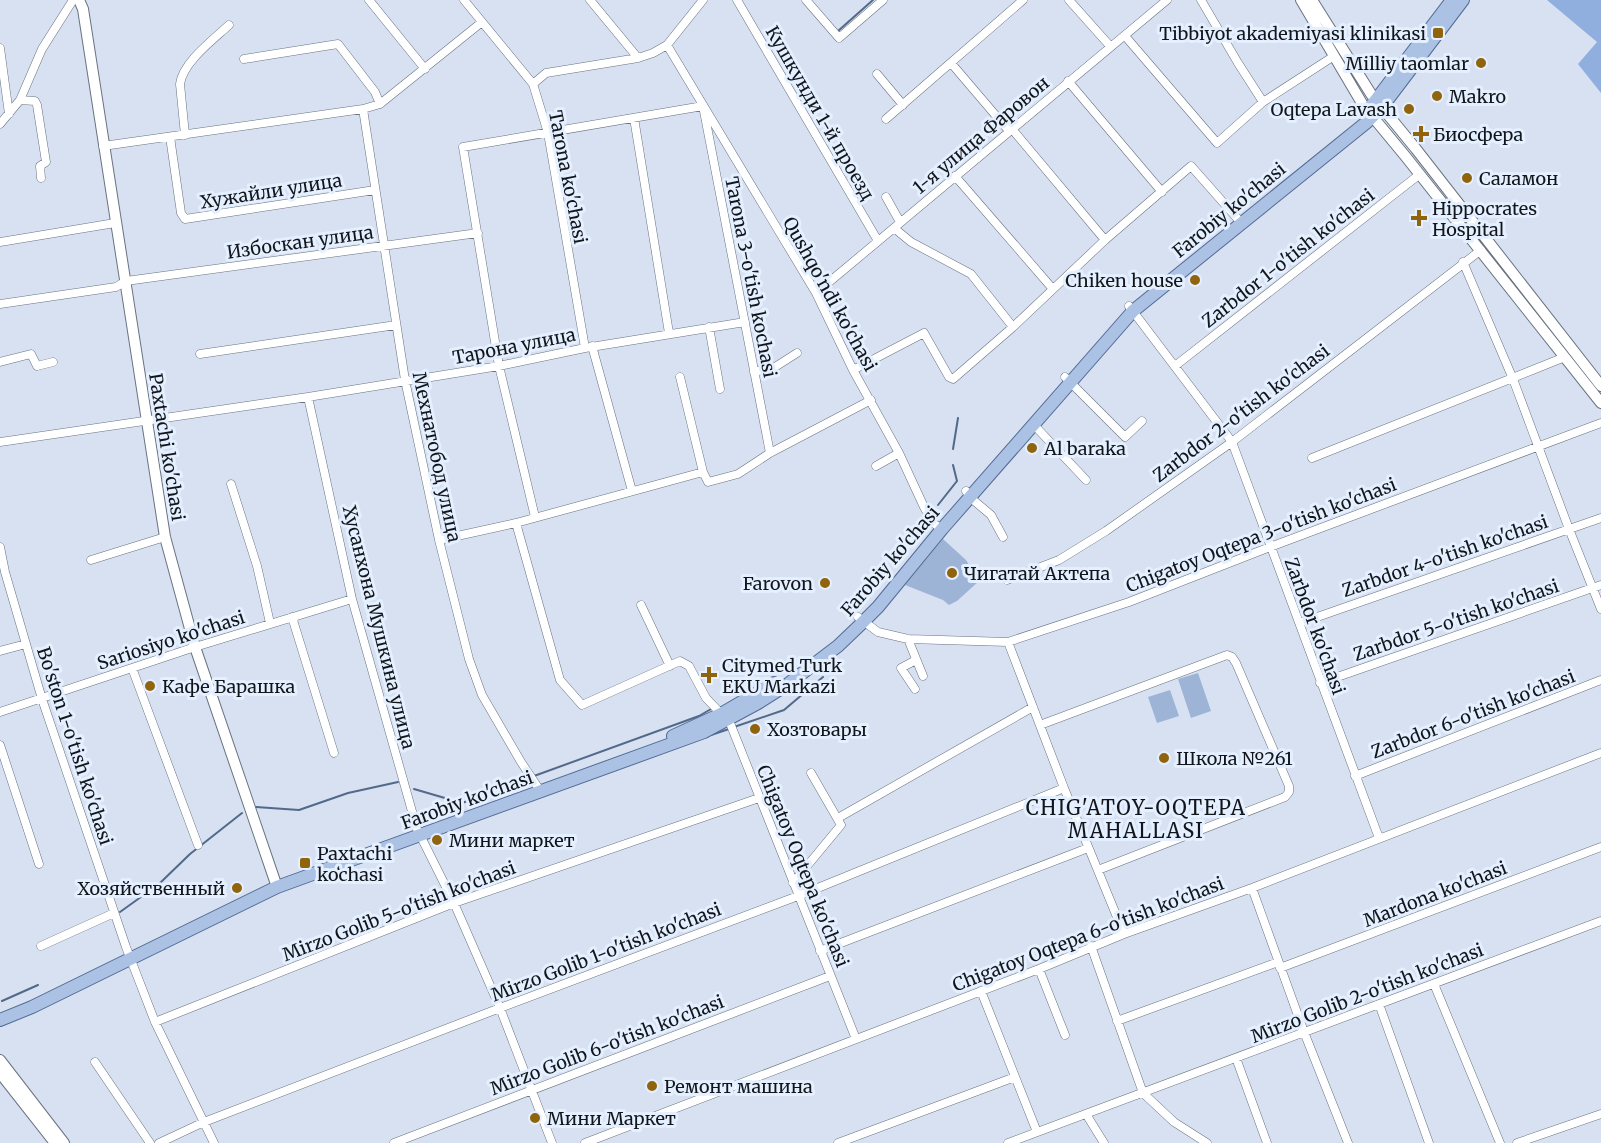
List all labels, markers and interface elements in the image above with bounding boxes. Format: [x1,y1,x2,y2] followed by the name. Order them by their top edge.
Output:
[761,22,879,204] street label: Кушкунди 1-й проезд
[1159,22,1426,45] place label: Tibbiyot akademiyasi klinikasi
[1431,26,1445,40] marker: Tibbiyot akademiyasi klinikasi
[1346,52,1469,75] place label: Milliy taomlar
[1474,56,1488,70] marker: Milliy taomlar
[908,71,1054,199] street label: 1-я улица Фаровон
[1449,85,1506,108] place label: Makro
[1430,89,1444,103] marker: Makro
[1270,98,1397,121] place label: Oqtepa Lavash
[1402,102,1416,116] marker: Oqtepa Lavash
[544,108,592,246] street label: Tarona ko'chasi
[1433,123,1524,146] place label: Биосфера
[1414,127,1428,141] marker: Биосфера
[1168,157,1290,263] street label: Farobiy ko'chasi
[1479,167,1558,190] place label: Саламон
[198,168,344,214] street label: Хужайли улица
[1460,171,1474,185] marker: Саламон
[720,174,782,380] street label: Tarona 3-o'tish kochasi
[1197,183,1379,332] street label: Zarbdor 1-o'tish ko'chasi
[1432,197,1537,241] place label: Hippocrates Hospital
[1410,209,1428,227] marker: Hippocrates Hospital
[778,213,882,375] street label: Qushqo'ndi ko'chasi
[225,220,375,264] street label: Избоскан улица
[1065,269,1183,292] place label: Chiken house
[1188,273,1202,287] marker: Chiken house
[450,323,578,369] street label: Тарона улица
[1148,339,1334,487] street label: Zarbdor 2-o'tish ko'chasi
[408,370,466,545] street label: Мехнатобод улица
[144,372,190,523] street label: Paxtachi ko'chasi
[1043,437,1126,460] place label: Al baraka
[1025,441,1039,455] marker: Al baraka
[1123,473,1400,597] street label: Chigatoy Oqtepa 3-o'tish ko'chasi
[836,501,944,621] street label: Farobiy ko'chasi
[338,503,421,752] street label: Хусанхона Мушкина улица
[1339,510,1551,602] street label: Zarbdor 4-o'tish ko'chasi
[1280,554,1350,698] street label: Zarbdor ko'chasi
[964,562,1111,585] place label: Чигатай Актепа
[945,566,959,580] marker: Чигатай Актепа
[743,572,813,595] place label: Farovon
[1350,574,1562,666] street label: Zarbdor 5-o'tish ko'chasi
[818,576,832,590] marker: Farovon
[94,605,248,675] street label: Sariosiyo ko'chasi
[32,644,118,848] street label: Bo'ston 1-o'tish ko'chasi
[722,654,843,698] place label: Citymed Turk EKU Markazi
[1368,664,1578,764] street label: Zarbdor 6-o'tish ko'chasi
[700,666,718,684] marker: Citymed Turk EKU Markazi
[162,675,296,698] place label: Кафе Барашка
[143,679,157,693] marker: Кафе Барашка
[767,718,867,741] place label: Хозтовары
[748,722,762,736] marker: Хозтовары
[1176,747,1293,770] place label: Школа №261
[1157,751,1171,765] marker: Школа №261
[752,761,854,971] street label: Chigatoy Oqtepa ko'chasi
[398,765,536,835] street label: Farobiy ko'chasi
[1026,795,1246,843] district label: CHIG'ATOY-OQTEPA MAHALLASI
[449,829,575,852] place label: Мини маркет
[430,833,444,847] marker: Мини маркет
[317,842,392,886] place label: Paxtachi koʻchasi
[279,856,519,966] street label: Mirzo Golib 5-o'tish ko'chasi
[298,856,312,870] marker: Paxtachi koʻchasi
[1360,856,1510,932] street label: Mardona ko'chasi
[949,871,1227,996] street label: Chigatoy Oqtepa 6-o'tish ko'chasi
[77,877,225,900] place label: Хозяйственный
[230,881,244,895] marker: Хозяйственный
[488,897,724,1007] street label: Mirzo Golib 1-o'tish ko'chasi
[1248,938,1487,1048] street label: Mirzo Golib 2-o'tish ko'chasi
[487,990,727,1100] street label: Mirzo Golib 6-o'tish ko'chasi
[664,1075,813,1098] place label: Ремонт машина
[645,1079,659,1093] marker: Ремонт машина
[547,1107,676,1130] place label: Мини Маркет
[528,1111,542,1125] marker: Мини Маркет

